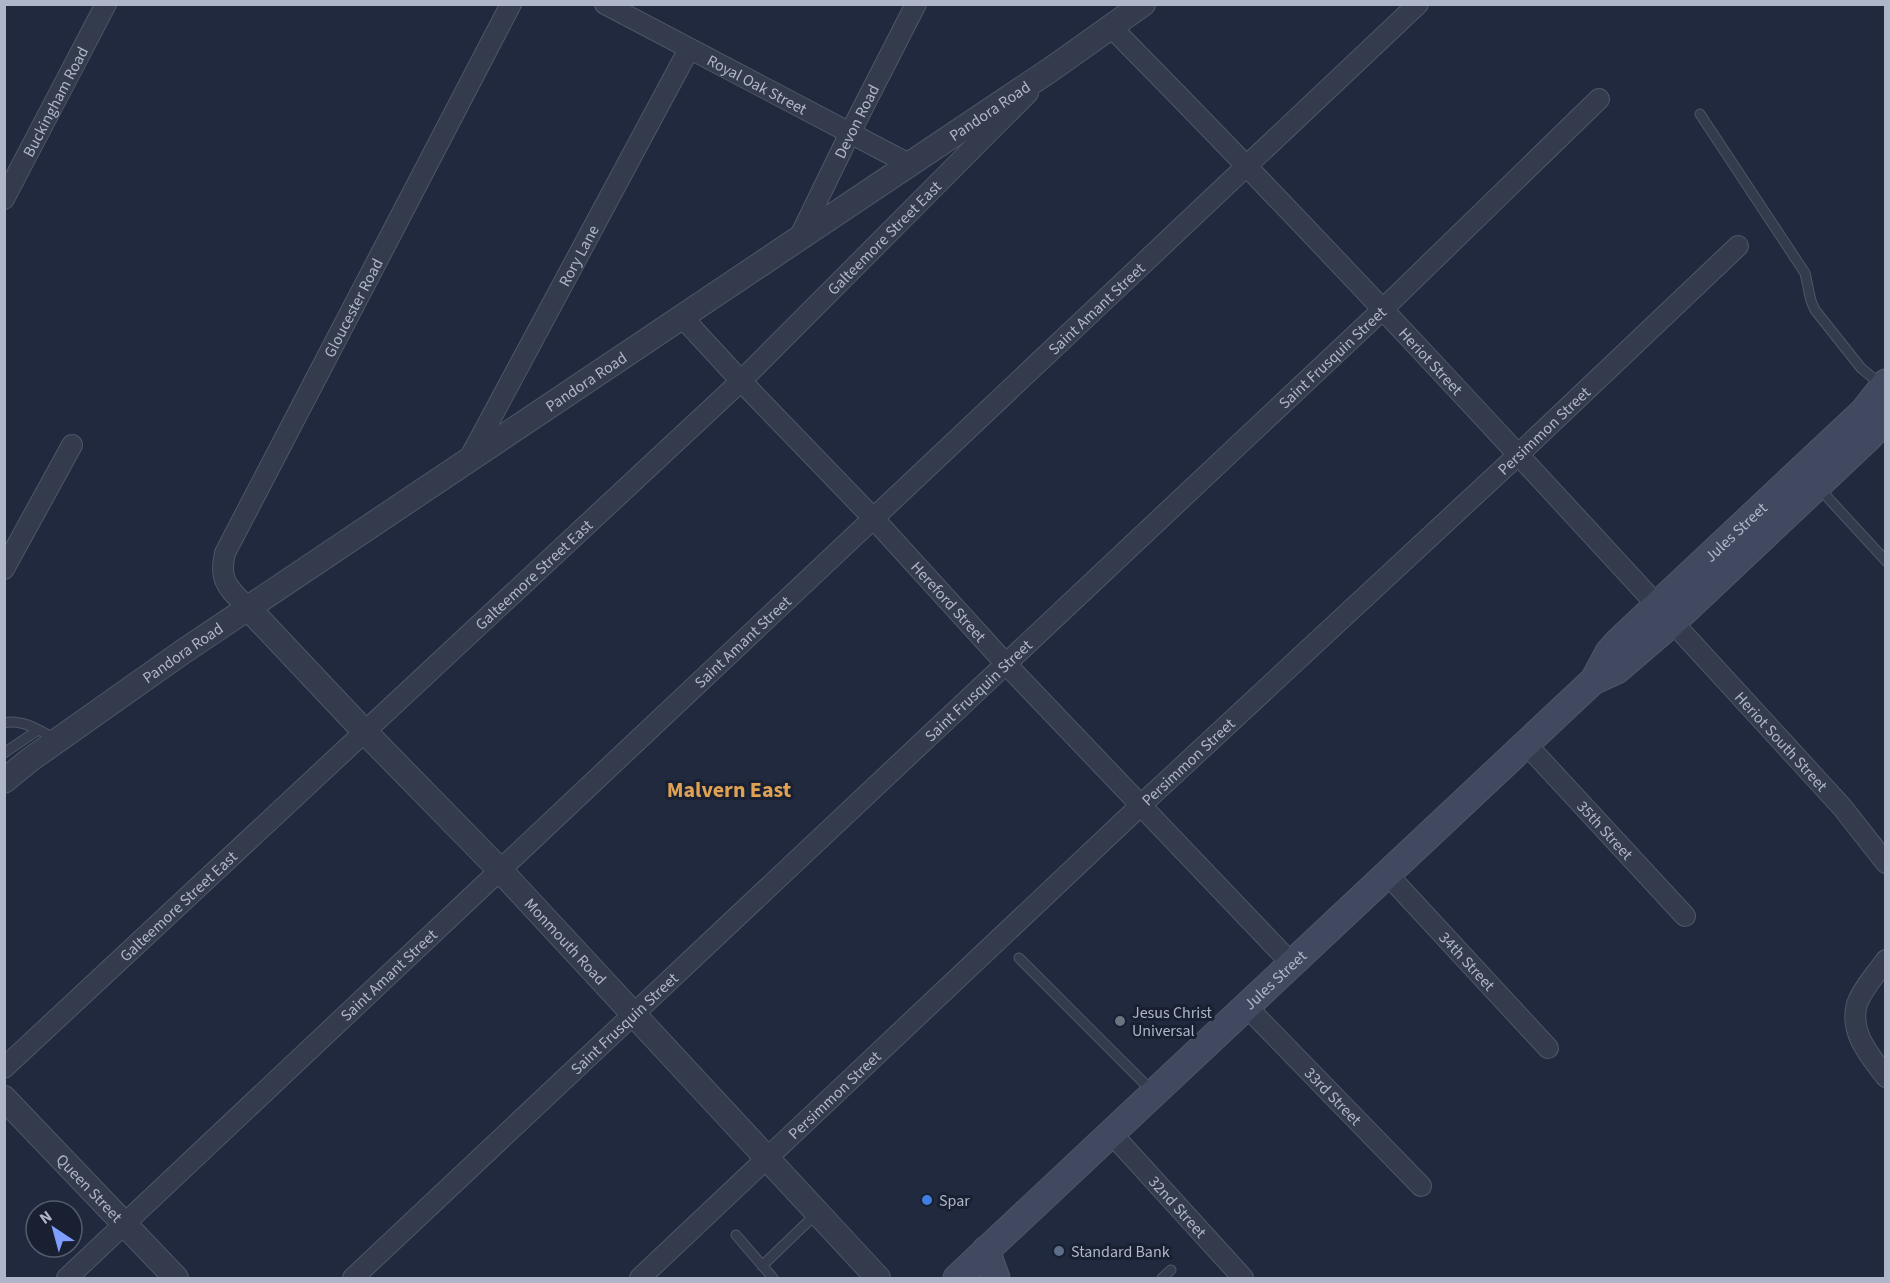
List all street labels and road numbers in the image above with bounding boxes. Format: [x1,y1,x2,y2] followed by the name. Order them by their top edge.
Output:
[18,43,94,161] street label: Buckingham Road
[703,50,811,121] street label: Royal Oak Street
[945,76,1035,147] street label: Pandora Road
[829,81,885,162] street label: Devon Road
[823,176,947,300] street label: Galteemore Street East
[554,221,605,291] street label: Rory Lane
[319,255,389,361] street label: Gloucester Road
[1044,258,1150,360] street label: Saint Amant Street
[1274,301,1392,414] street label: Saint Frusquin Street
[1393,323,1468,401] street label: Heriot Street
[541,347,631,417] street label: Pandora Road
[1493,381,1596,480] street label: Persimmon Street
[1700,497,1773,567] street label: Jules Street
[471,514,598,635] street label: Galteemore Street East
[906,557,991,648] street label: Hereford Street
[690,591,797,693] street label: Saint Amant Street
[138,618,228,689] street label: Pandora Road
[920,634,1038,747] street label: Saint Frusquin Street
[1729,687,1833,797] street label: Heriot South Street
[1137,713,1241,811] street label: Persimmon Street
[1572,796,1638,865] street label: 35th Street
[115,846,243,967] street label: Galteemore Street East
[519,893,611,990] street label: Monmouth Road
[336,924,443,1026] street label: Saint Amant Street
[1434,927,1500,996] street label: 34th Street
[1239,945,1312,1015] street label: Jules Street
[566,967,684,1080] street label: Saint Frusquin Street
[784,1046,886,1145] street label: Persimmon Street
[1299,1063,1367,1131] street label: 33rd Street
[51,1149,127,1228] street label: Queen Street
[1143,1171,1212,1243] street label: 32nd Street

